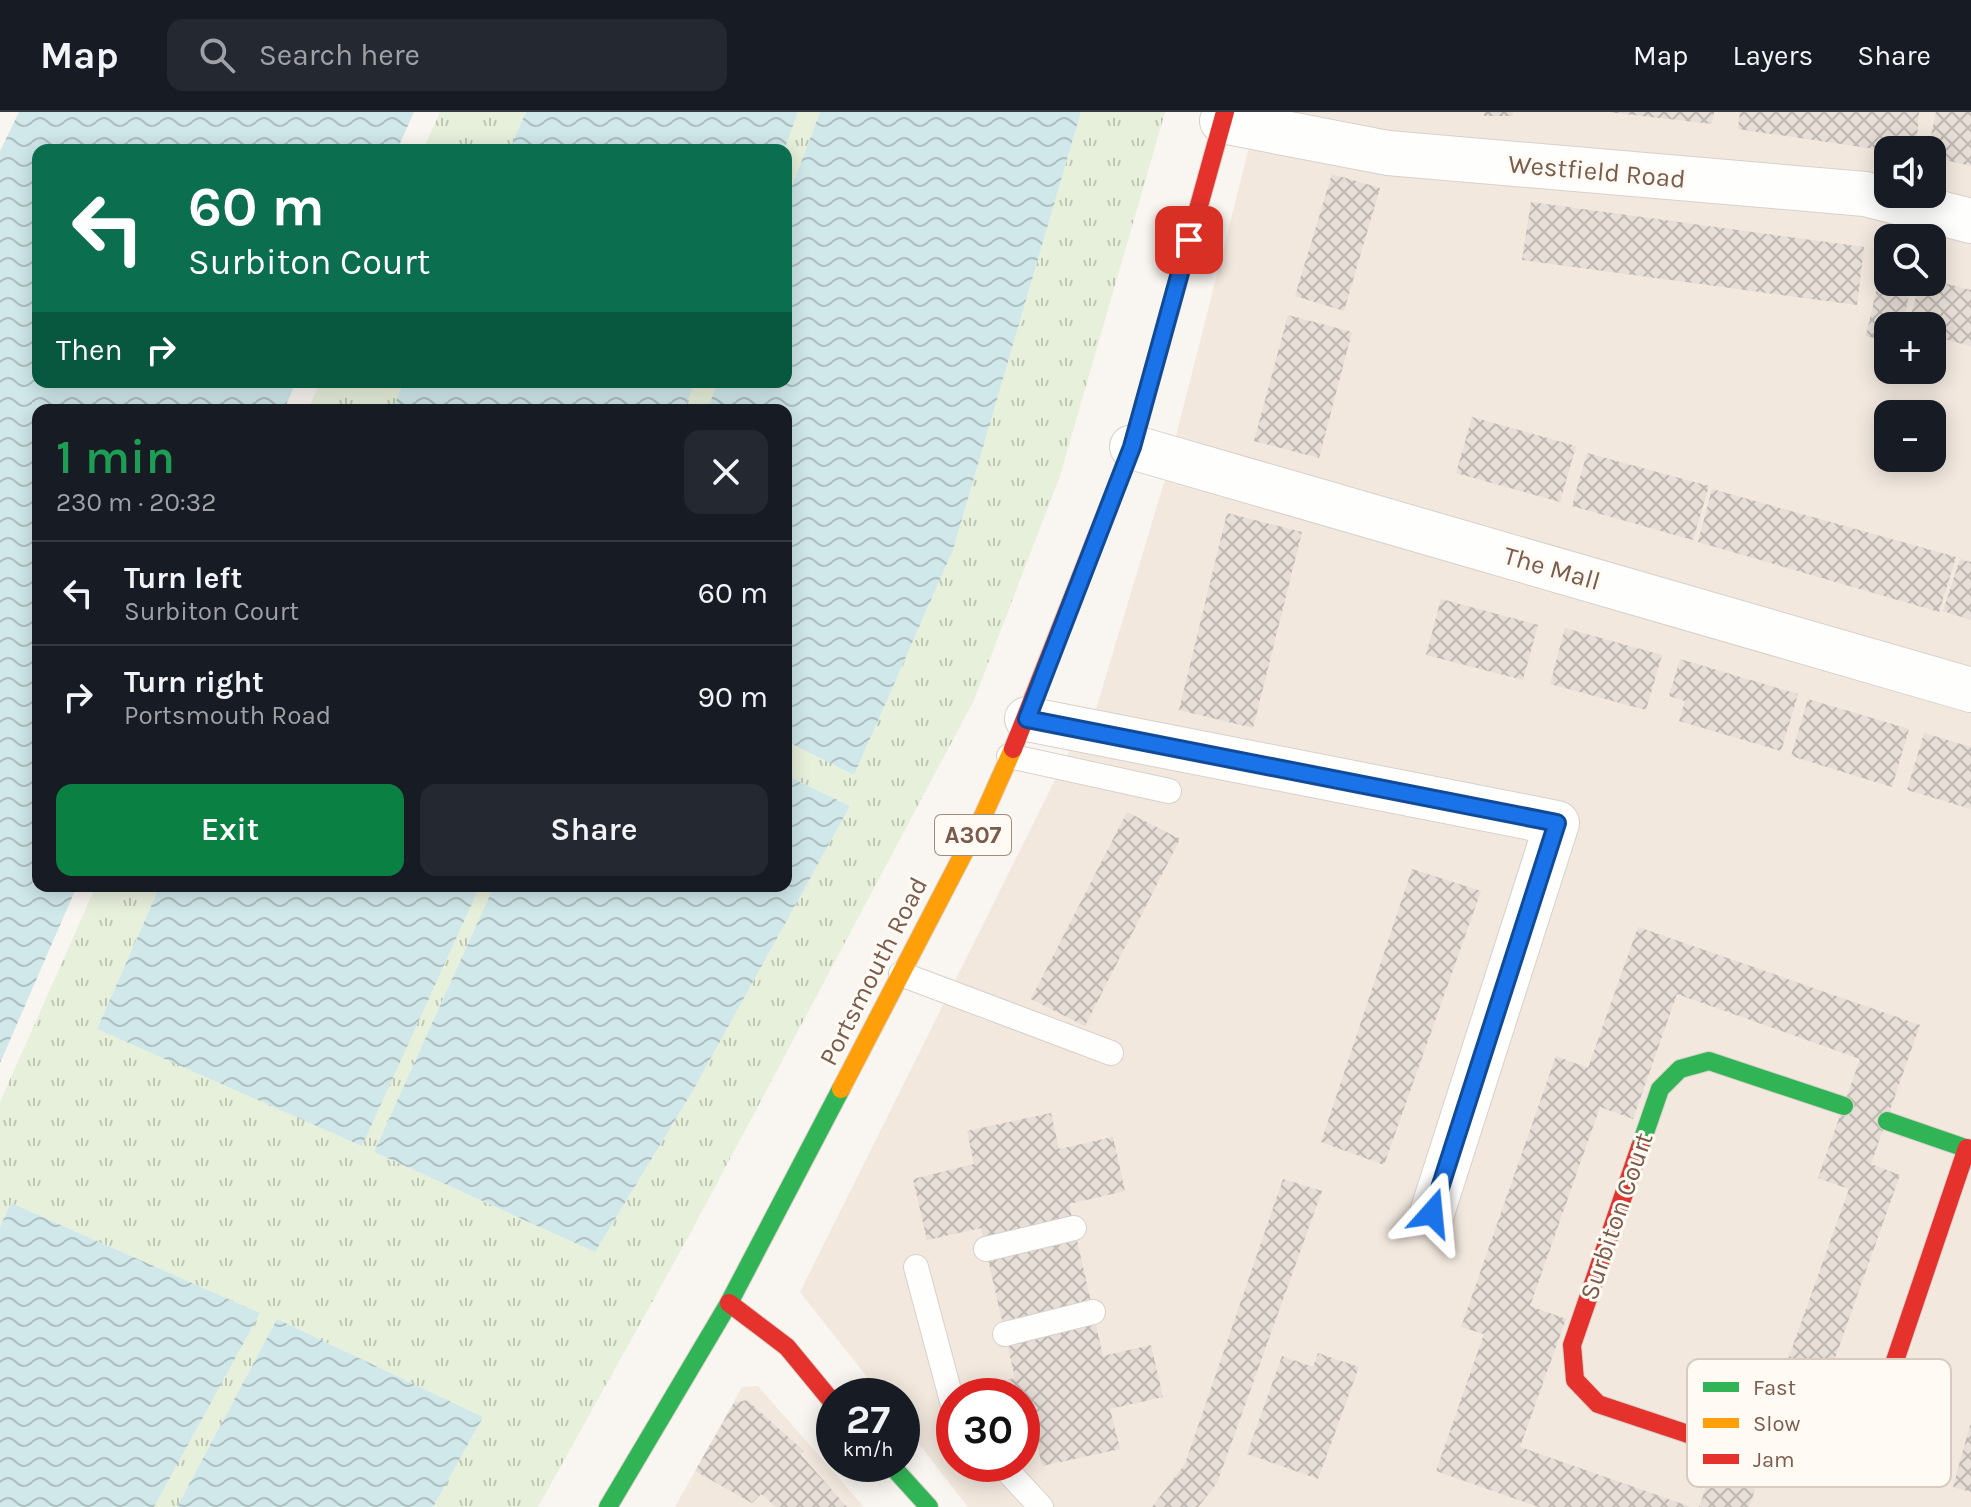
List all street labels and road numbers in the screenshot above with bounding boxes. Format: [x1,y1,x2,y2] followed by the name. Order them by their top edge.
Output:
[1507,148,1687,195] street label: Westfield Road
[1500,540,1604,597] street label: The Mall
[935,815,1011,855] road number: A307
[813,872,934,1071] street label: Portsmouth Road
[1573,1128,1660,1304] street label: Surbiton Court

